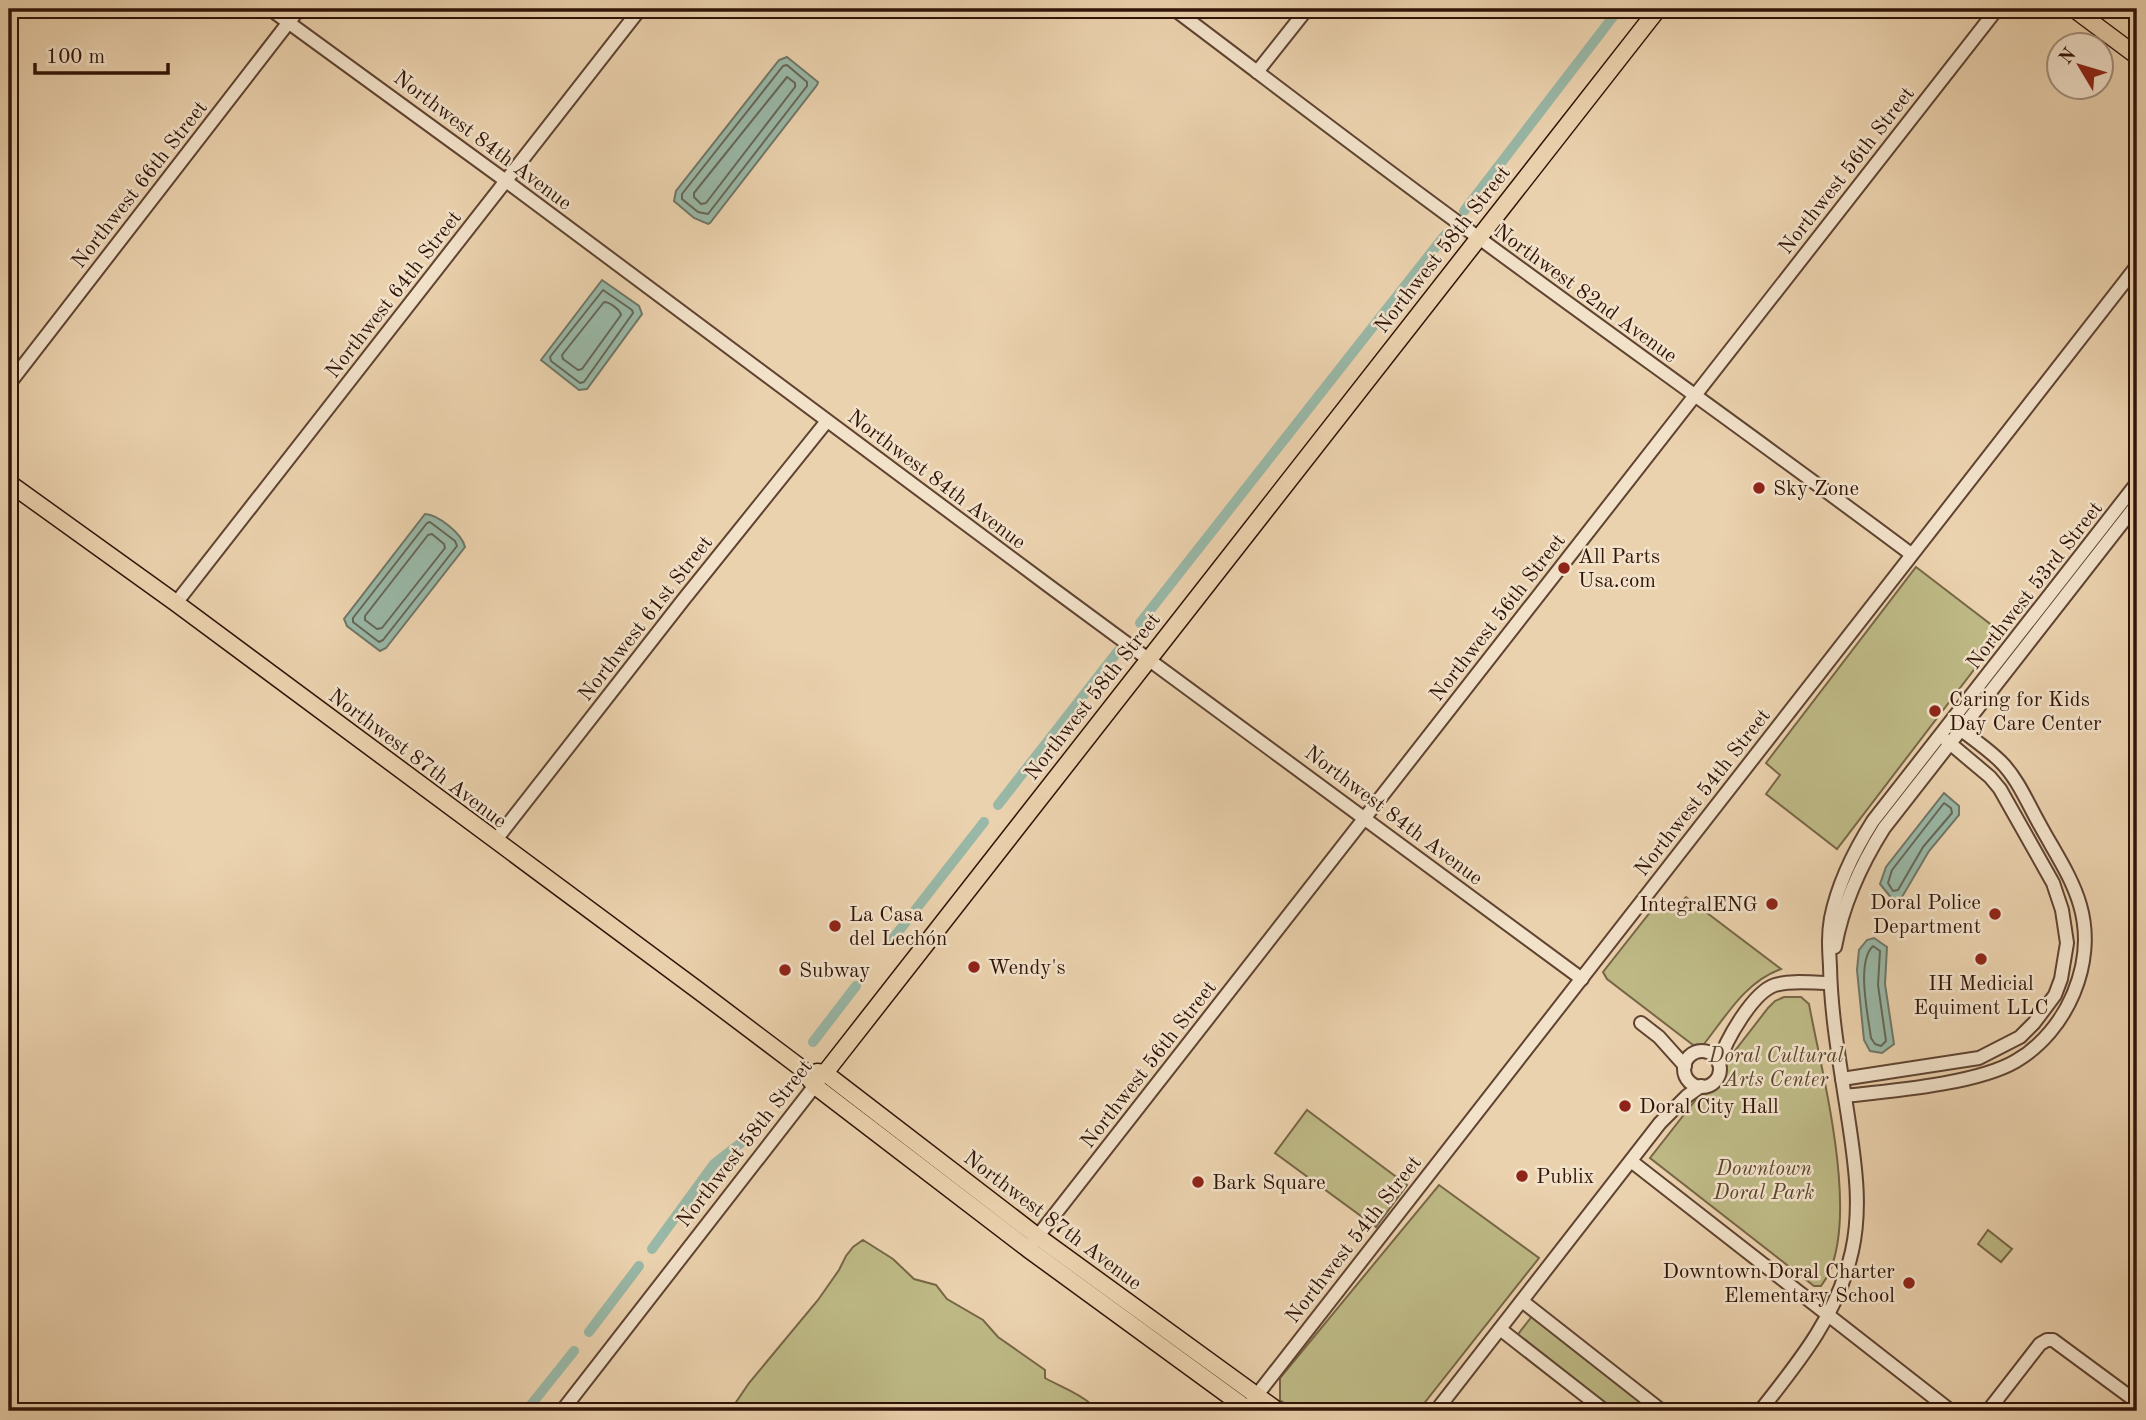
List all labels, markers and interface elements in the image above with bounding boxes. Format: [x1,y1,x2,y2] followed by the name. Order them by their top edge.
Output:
[35,32,168,76] scale bar
[2044,32,2114,102] north arrow
[2057,45,2081,69] text: N
[46,47,105,68] text: 100 m
[389,68,575,215] street label: Northwest 84th Avenue
[1776,83,1919,259] street label: Northwest 56th Street
[69,97,212,273] street label: Northwest 66th Street
[1372,162,1515,338] street label: Northwest 58th Street
[323,207,466,383] street label: Northwest 64th Street
[1490,221,1680,368] street label: Northwest 82nd Avenue
[843,407,1029,554] street label: Northwest 84th Avenue
[1773,479,1859,500] place label: Sky Zone
[1751,480,1767,496] marker: Sky Zone
[1963,498,2107,674] street label: Northwest 53rd Street
[1427,530,1570,706] street label: Northwest 56th Street
[575,532,717,706] street label: Northwest 61st Street
[1578,547,1660,592] place label: All Parts Usa.com
[1556,560,1572,576] marker: All Parts Usa.com
[1022,609,1165,785] street label: Northwest 58th Street
[324,686,510,833] street label: Northwest 87th Avenue
[1949,690,2102,735] place label: Caring for Kids Day Care Center
[1927,703,1943,719] marker: Caring for Kids Day Care Center
[1632,705,1775,881] street label: Northwest 54th Street
[1300,743,1486,890] street label: Northwest 84th Avenue
[1870,893,1981,938] place label: Doral Police Department
[1640,895,1758,916] place label: IntegralENG
[1764,896,1780,912] marker: IntegralENG
[849,905,947,950] place label: La Casa del Lechón
[1987,906,2003,922] marker: Doral Police Department
[827,918,843,934] marker: La Casa del Lechón
[1973,951,1989,967] marker: IH Medicial Equiment LLC
[988,958,1066,979] place label: Wendy's
[966,959,982,975] marker: Wendy's
[799,961,870,982] place label: Subway
[777,962,793,978] marker: Subway
[1913,974,2049,1019] place label: IH Medicial Equiment LLC
[1078,977,1221,1153] street label: Northwest 56th Street
[1708,1046,1844,1091] park label: Doral Cultural Arts Center
[674,1056,817,1232] street label: Northwest 58th Street
[1639,1097,1779,1118] place label: Doral City Hall
[1617,1098,1633,1114] marker: Doral City Hall
[959,1148,1145,1295] street label: Northwest 87th Avenue
[1283,1152,1426,1328] street label: Northwest 54th Street
[1712,1159,1815,1204] park label: Downtown Doral Park
[1536,1167,1595,1188] place label: Publix
[1514,1168,1530,1184] marker: Publix
[1212,1173,1326,1194] place label: Bark Square
[1190,1174,1206,1190] marker: Bark Square
[1663,1262,1895,1307] place label: Downtown Doral Charter Elementary School
[1901,1275,1917,1291] marker: Downtown Doral Charter Elementary School

